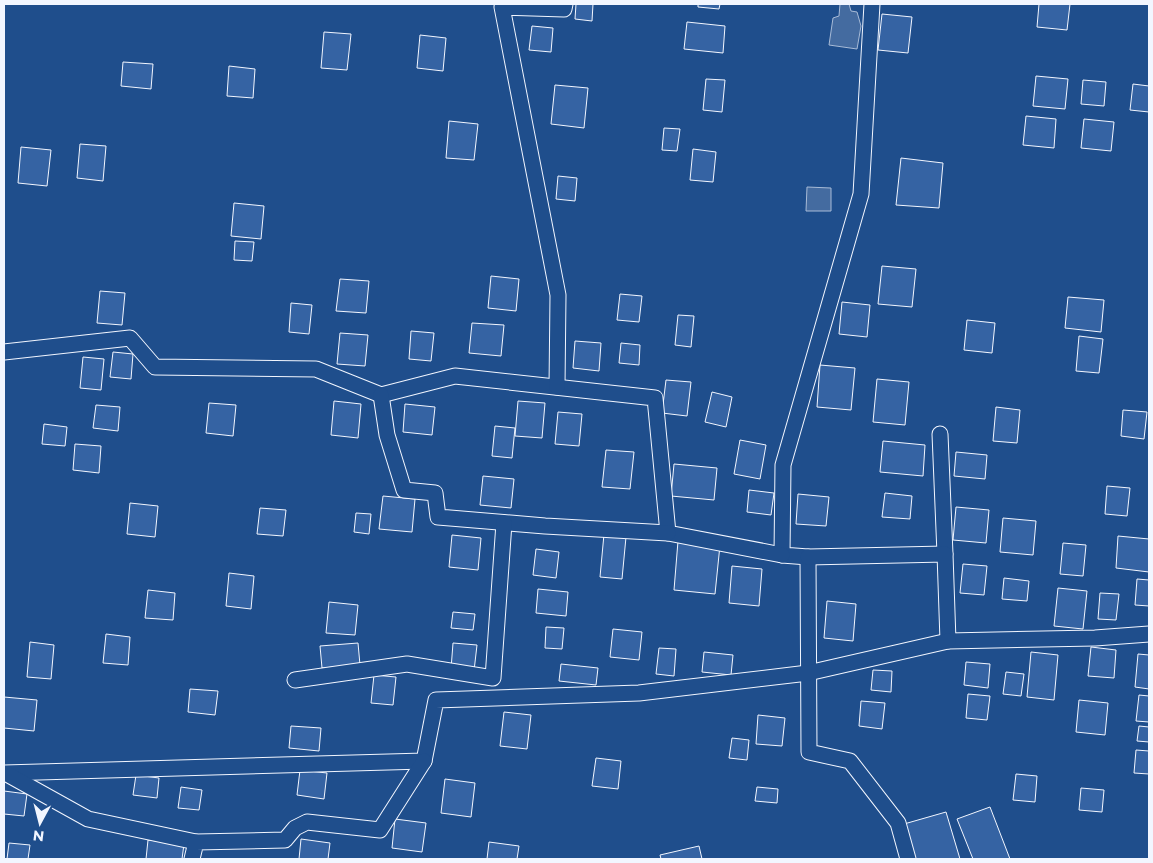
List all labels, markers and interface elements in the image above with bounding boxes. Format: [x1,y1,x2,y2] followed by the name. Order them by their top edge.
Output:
[15,798,65,848] north arrow
[32,826,45,846] text: N

